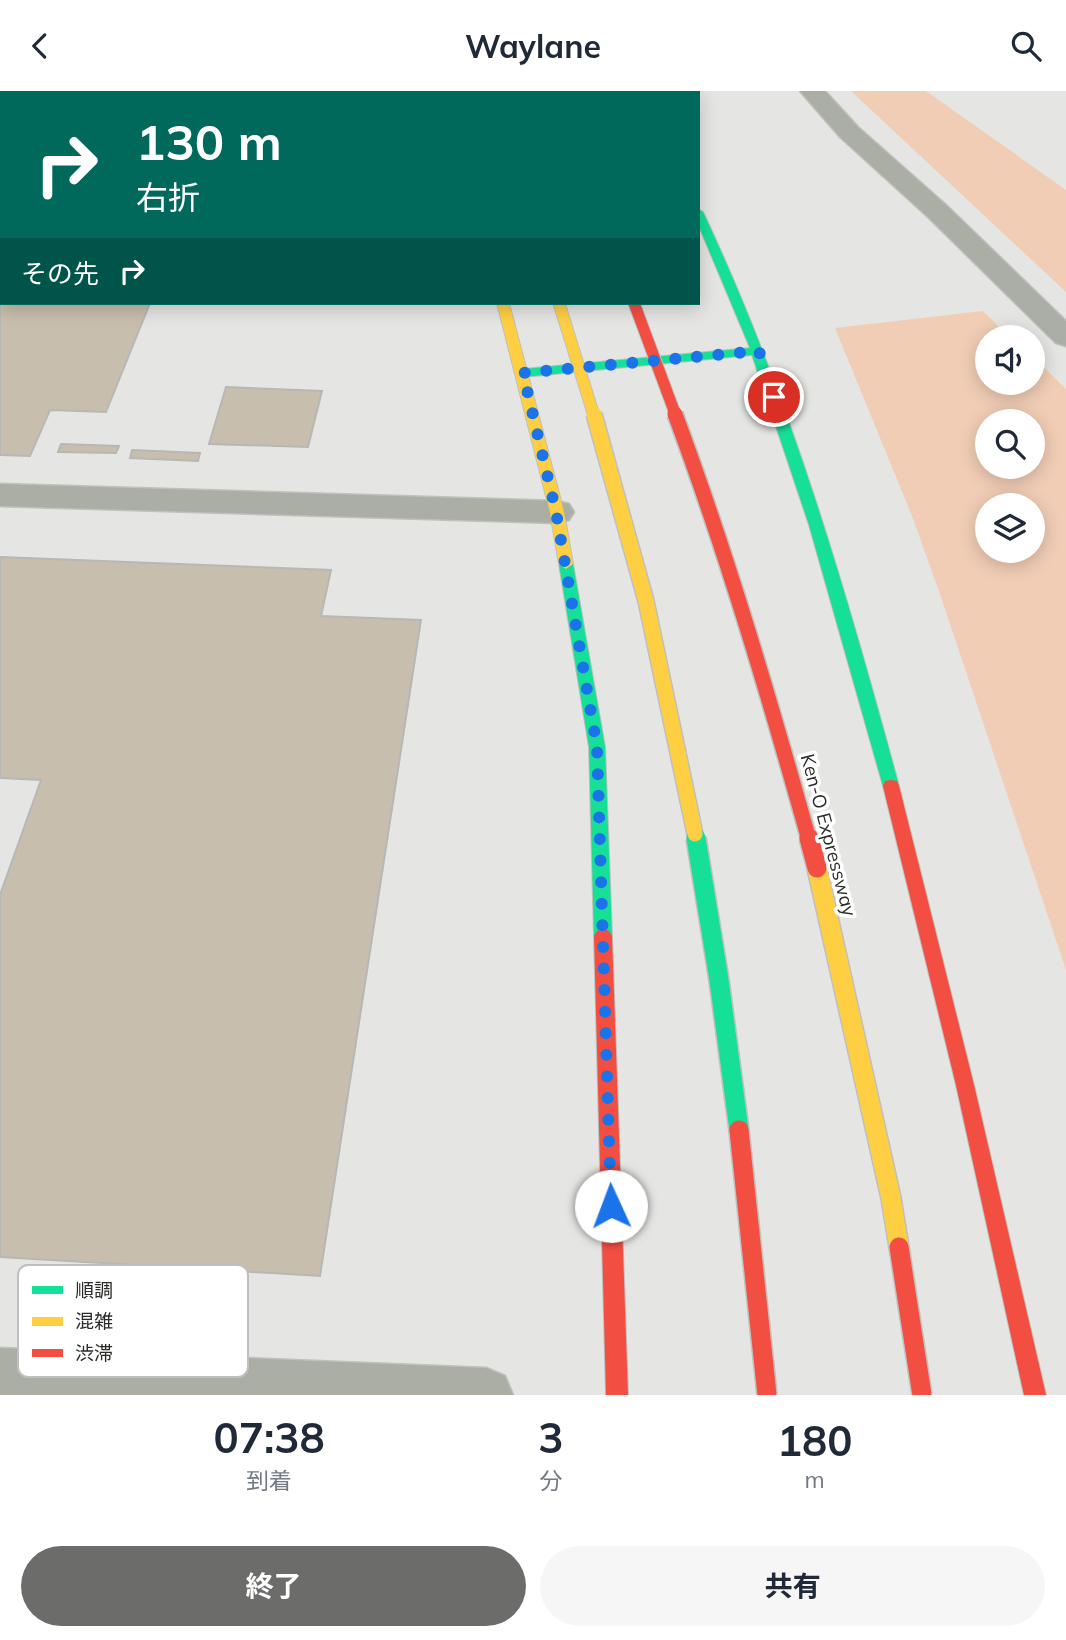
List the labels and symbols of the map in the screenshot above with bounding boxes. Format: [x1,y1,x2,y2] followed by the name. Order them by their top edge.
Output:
[744,367,804,427] pin
[796,751,862,919] street label: Ken-O Expressway
[574,1169,648,1243] position arrow
[18,1265,248,1377] legend
[75,1278,113,1302] text: 順調
[75,1309,113,1333] text: 混雑
[75,1341,113,1365] text: 渋滞

